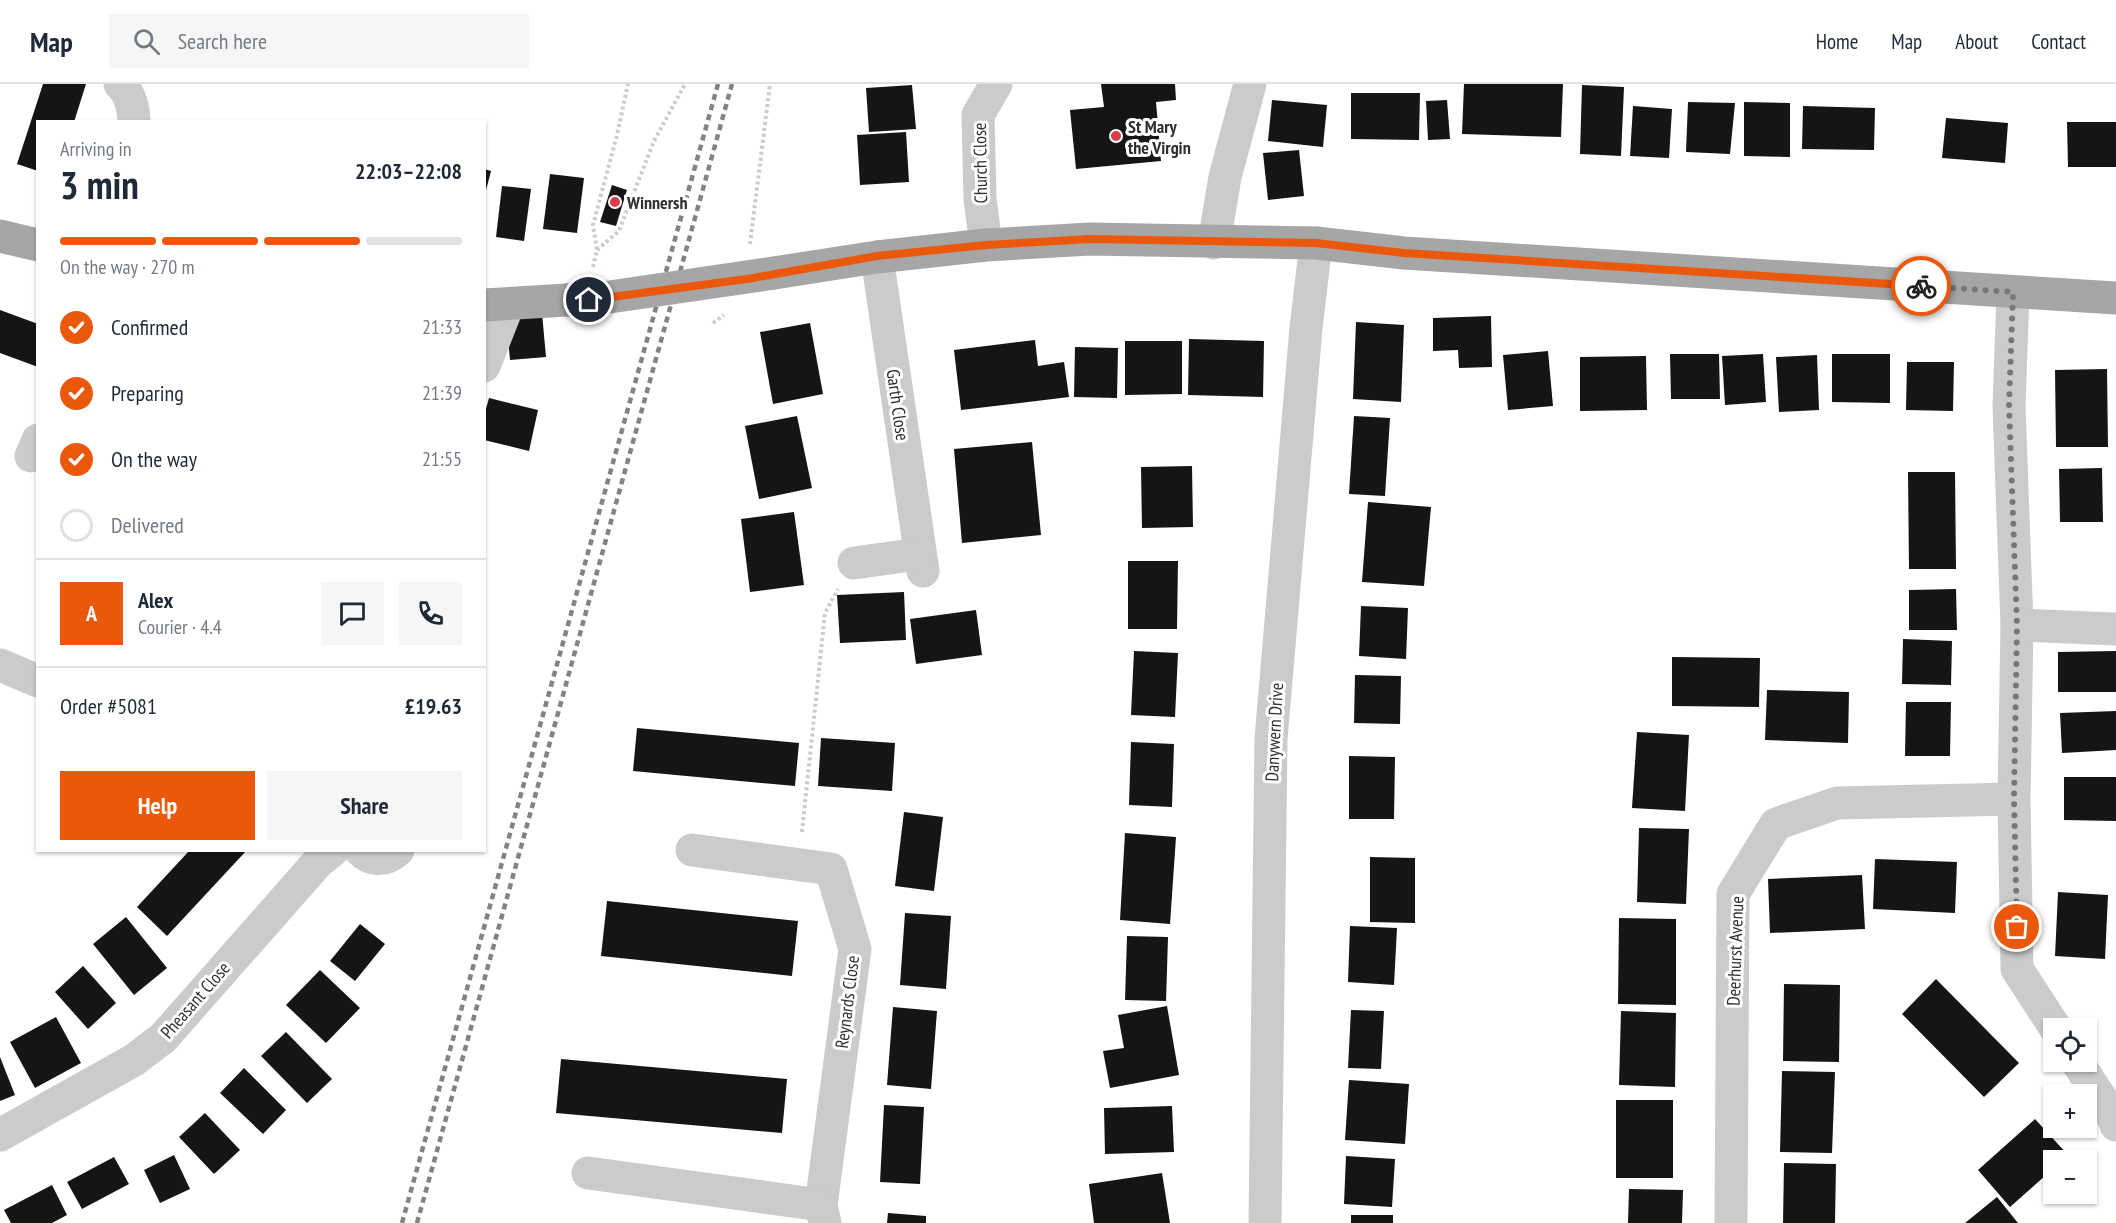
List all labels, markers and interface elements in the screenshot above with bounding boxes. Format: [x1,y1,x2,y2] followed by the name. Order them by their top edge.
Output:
[109,14,529,68] search box
[30,23,73,60] text: Map
[130,25,163,58] icon: search
[178,27,267,55] text: Search here
[1816,28,1858,55] text: Home
[1891,28,1922,55] text: Map
[1955,28,1998,55] text: About
[2031,28,2086,55] text: Contact
[1128,115,1191,159] place label: St Mary the Virgin
[968,122,992,204] street label: Church Close
[1109,129,1123,143] marker: St Mary the Virgin
[60,136,132,162] text: Arriving in
[355,157,462,185] text: 22:03–22:08
[60,159,139,210] text: 3 min
[626,191,687,214] place label: Winnersh
[608,195,622,209] marker: Winnersh
[60,254,195,280] text: On the way · 270 m
[1891,256,1951,316] courier
[1905,270,1938,303] icon: bike
[563,274,614,325] pin
[572,283,605,316] icon: home
[60,311,93,344] icon: check
[111,313,188,341] text: Confirmed
[422,314,462,340] text: 21:33
[882,368,914,442] street label: Garth Close
[60,377,93,410] icon: check
[111,379,184,407] text: Preparing
[422,380,462,406] text: 21:39
[60,443,93,476] icon: check
[111,445,197,473] text: On the way
[422,446,462,472] text: 21:55
[111,511,184,539] text: Delivered
[321,582,384,645] button: chat
[399,582,462,645] button: phone
[138,586,173,614] text: Alex
[86,599,97,627] text: A
[138,614,222,640] text: Courier · 4.4
[1260,682,1288,782] street label: Danywern Drive
[60,692,157,720] text: Order #5081
[405,692,462,720] text: £19.63
[60,771,255,840] button: Help
[267,771,462,840] button: Share
[1722,896,1748,1006] street label: Deerhurst Avenue
[1991,901,2042,952] pin
[2000,910,2033,943] icon: bag
[830,954,864,1050] street label: Reynards Close
[155,957,235,1043] street label: Pheasant Close
[2043,1018,2097,1204] map controls
[2043,1018,2097,1072] button: locate
[2043,1084,2097,1138] button: +
[2043,1150,2097,1204] button: −

